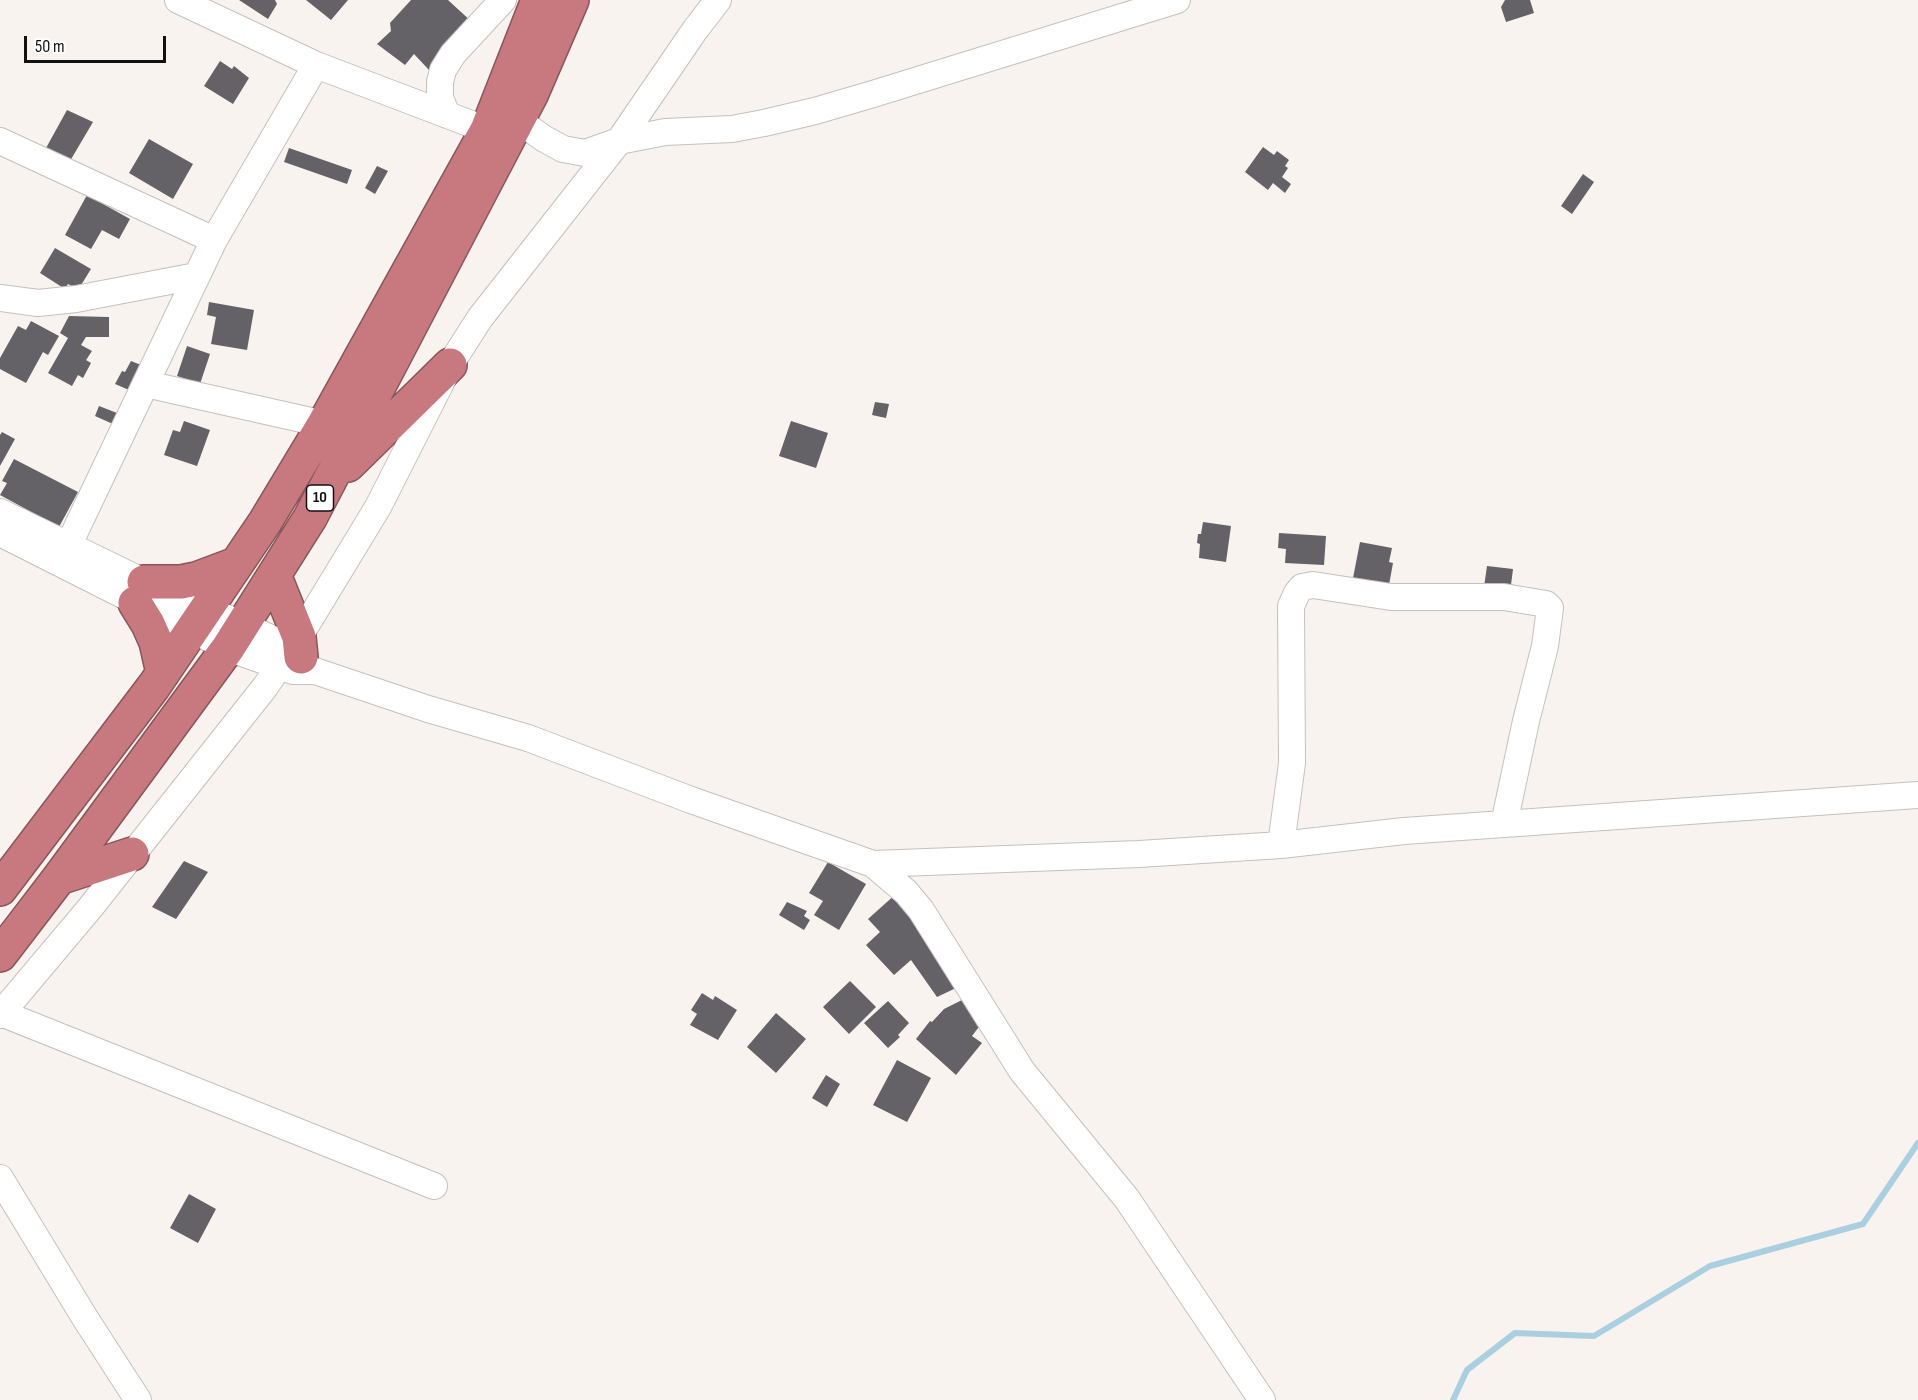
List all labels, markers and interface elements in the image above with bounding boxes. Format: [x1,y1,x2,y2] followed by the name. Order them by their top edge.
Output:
[27,24,170,62] scale bar
[35,36,65,57] text: 50 m
[306,485,334,511] road number: 10

